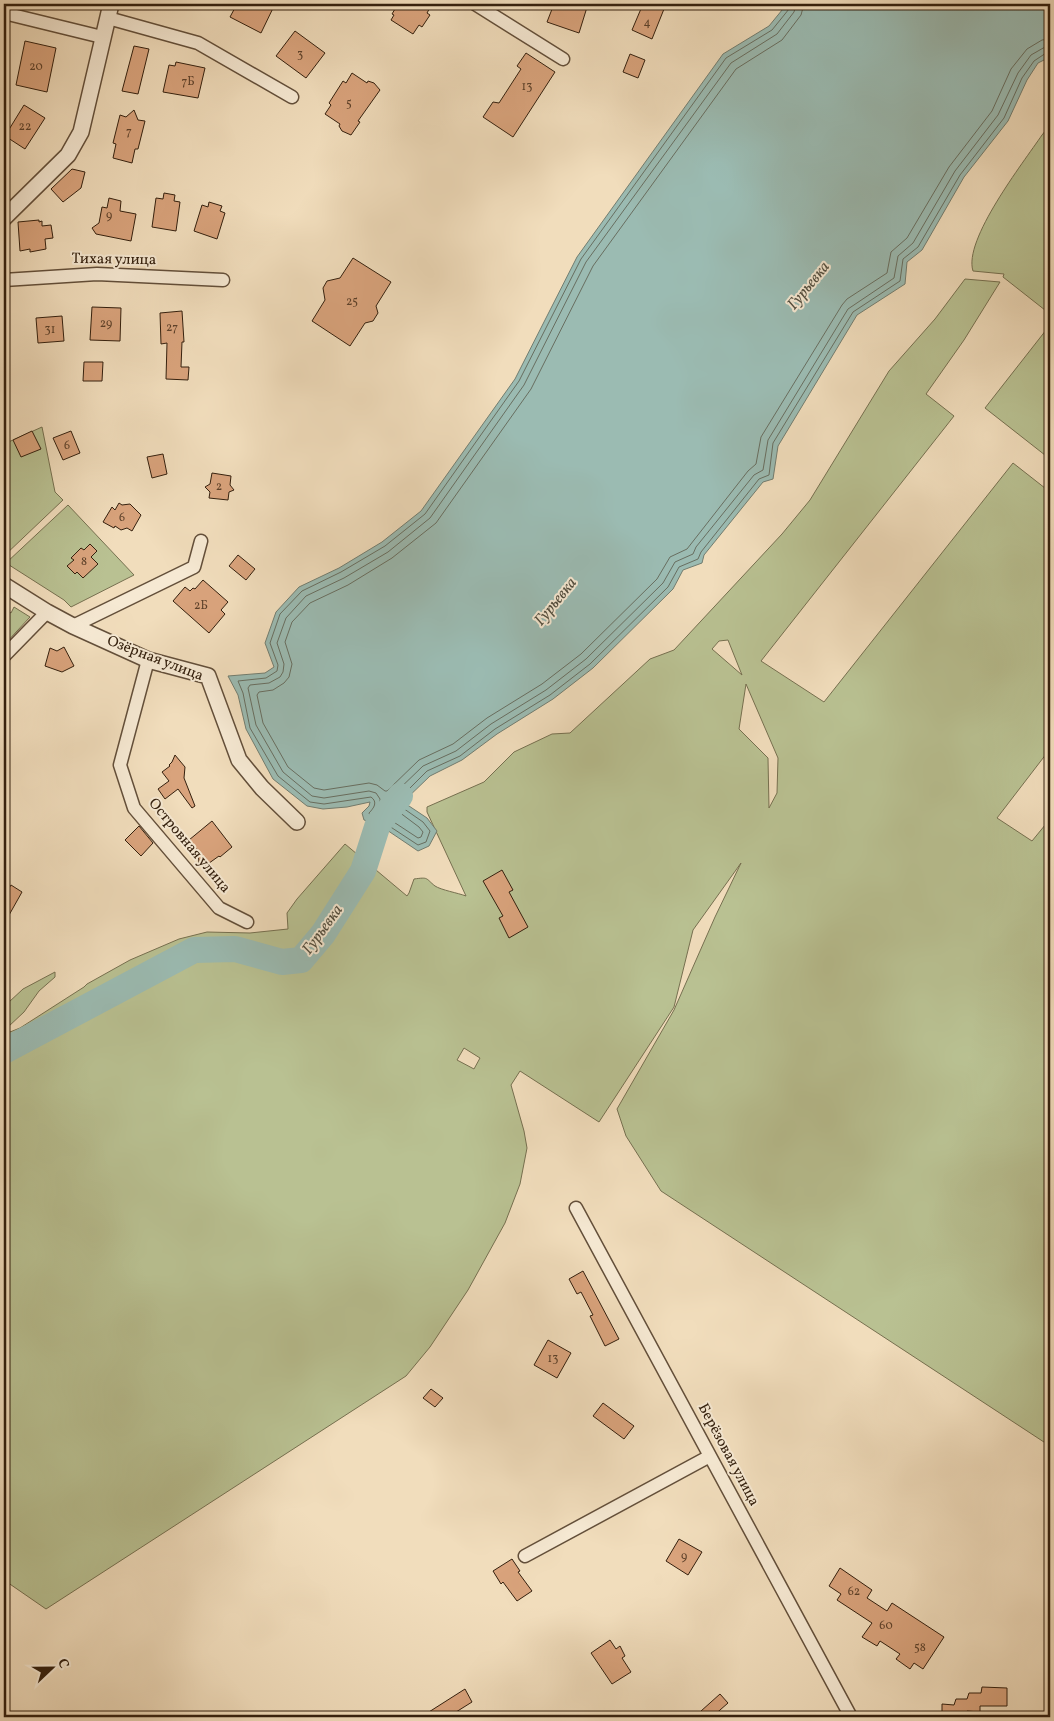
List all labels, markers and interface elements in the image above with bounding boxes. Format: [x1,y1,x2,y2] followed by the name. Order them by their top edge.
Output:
[643,15,651,31] house number: 4
[297,47,303,63] house number: 3
[29,59,43,75] house number: 20
[181,74,195,90] house number: 7Б
[522,79,532,95] house number: 13
[346,96,352,112] house number: 5
[19,119,31,135] house number: 22
[126,124,132,140] house number: 7
[106,208,112,224] house number: 9
[71,249,157,271] street label: Тихая улица
[783,257,836,315] water label: Гурьевка
[346,294,358,310] house number: 25
[100,316,112,332] house number: 29
[166,320,178,336] house number: 27
[45,322,55,338] house number: 31
[64,438,70,454] house number: 6
[216,479,222,495] house number: 2
[119,510,125,526] house number: 6
[81,554,87,570] house number: 8
[530,573,583,631] water label: Гурьевка
[194,598,208,614] house number: 2Б
[104,631,206,687] street label: Озёрная улица
[143,794,235,898] street label: Островная улица
[297,900,349,959] water label: Гурьевка
[548,1351,558,1367] house number: 13
[692,1400,764,1510] street label: Берёзовая улица
[681,1549,687,1565] house number: 9
[848,1584,860,1600] house number: 62
[879,1618,893,1634] house number: 60
[914,1640,926,1656] house number: 58
[28,1644,78,1694] north arrow
[52,1656,73,1671] text: С

